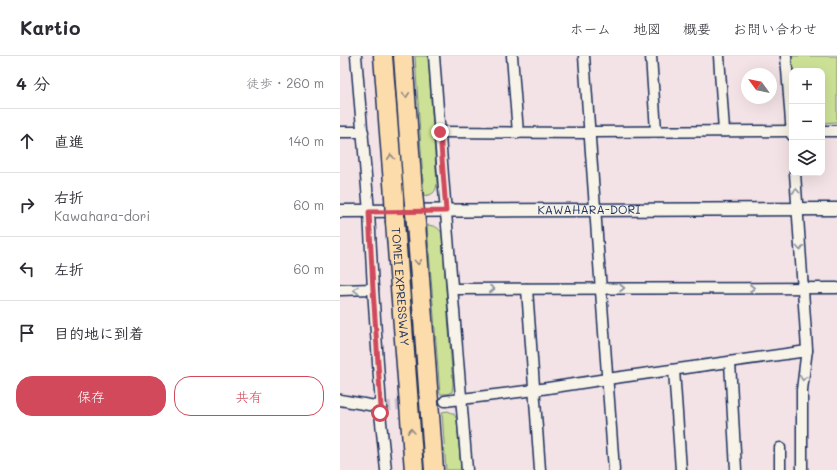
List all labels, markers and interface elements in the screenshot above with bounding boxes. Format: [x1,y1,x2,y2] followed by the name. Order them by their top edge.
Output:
[20,15,80,40] text: Kartio
[570,19,611,38] text: ホーム
[633,19,661,38] text: 地図
[683,19,711,38] text: 概要
[733,19,817,38] text: お問い合わせ
[741,68,777,104] north arrow
[789,68,825,176] map controls
[789,68,825,104] button: +
[16,72,50,94] text: 4 分
[246,74,324,91] text: 徒歩 · 260 m
[402,92,411,98] one-way arrow
[789,104,825,140] button: −
[431,123,449,141] route end
[16,130,38,152] icon: ahead
[54,131,84,151] text: 直進
[288,132,324,149] text: 140 m
[789,140,825,176] button: layers
[386,154,395,160] one-way arrow
[54,187,84,207] text: 右折
[791,188,800,194] one-way arrow
[16,194,38,216] icon: right
[294,196,324,213] text: 60 m
[537,201,641,217] street label: KAWAHARA-DORI
[54,207,150,224] text: Kawahara-dori
[388,227,413,347] street label: TOMEI EXPRESSWAY
[796,245,805,251] one-way arrow
[16,258,38,280] icon: left
[54,259,84,279] text: 左折
[414,259,423,265] one-way arrow
[294,260,324,277] text: 60 m
[619,284,625,293] one-way arrow
[749,284,755,292] one-way arrow
[353,285,359,294] one-way arrow
[489,285,495,293] one-way arrow
[16,322,38,344] icon: arrive
[54,323,144,343] text: 目的地に到着
[799,375,808,381] one-way arrow
[16,376,166,416] button: 保存
[174,376,324,416] button: 共有
[371,404,389,422] route start
[406,428,415,434] one-way arrow

